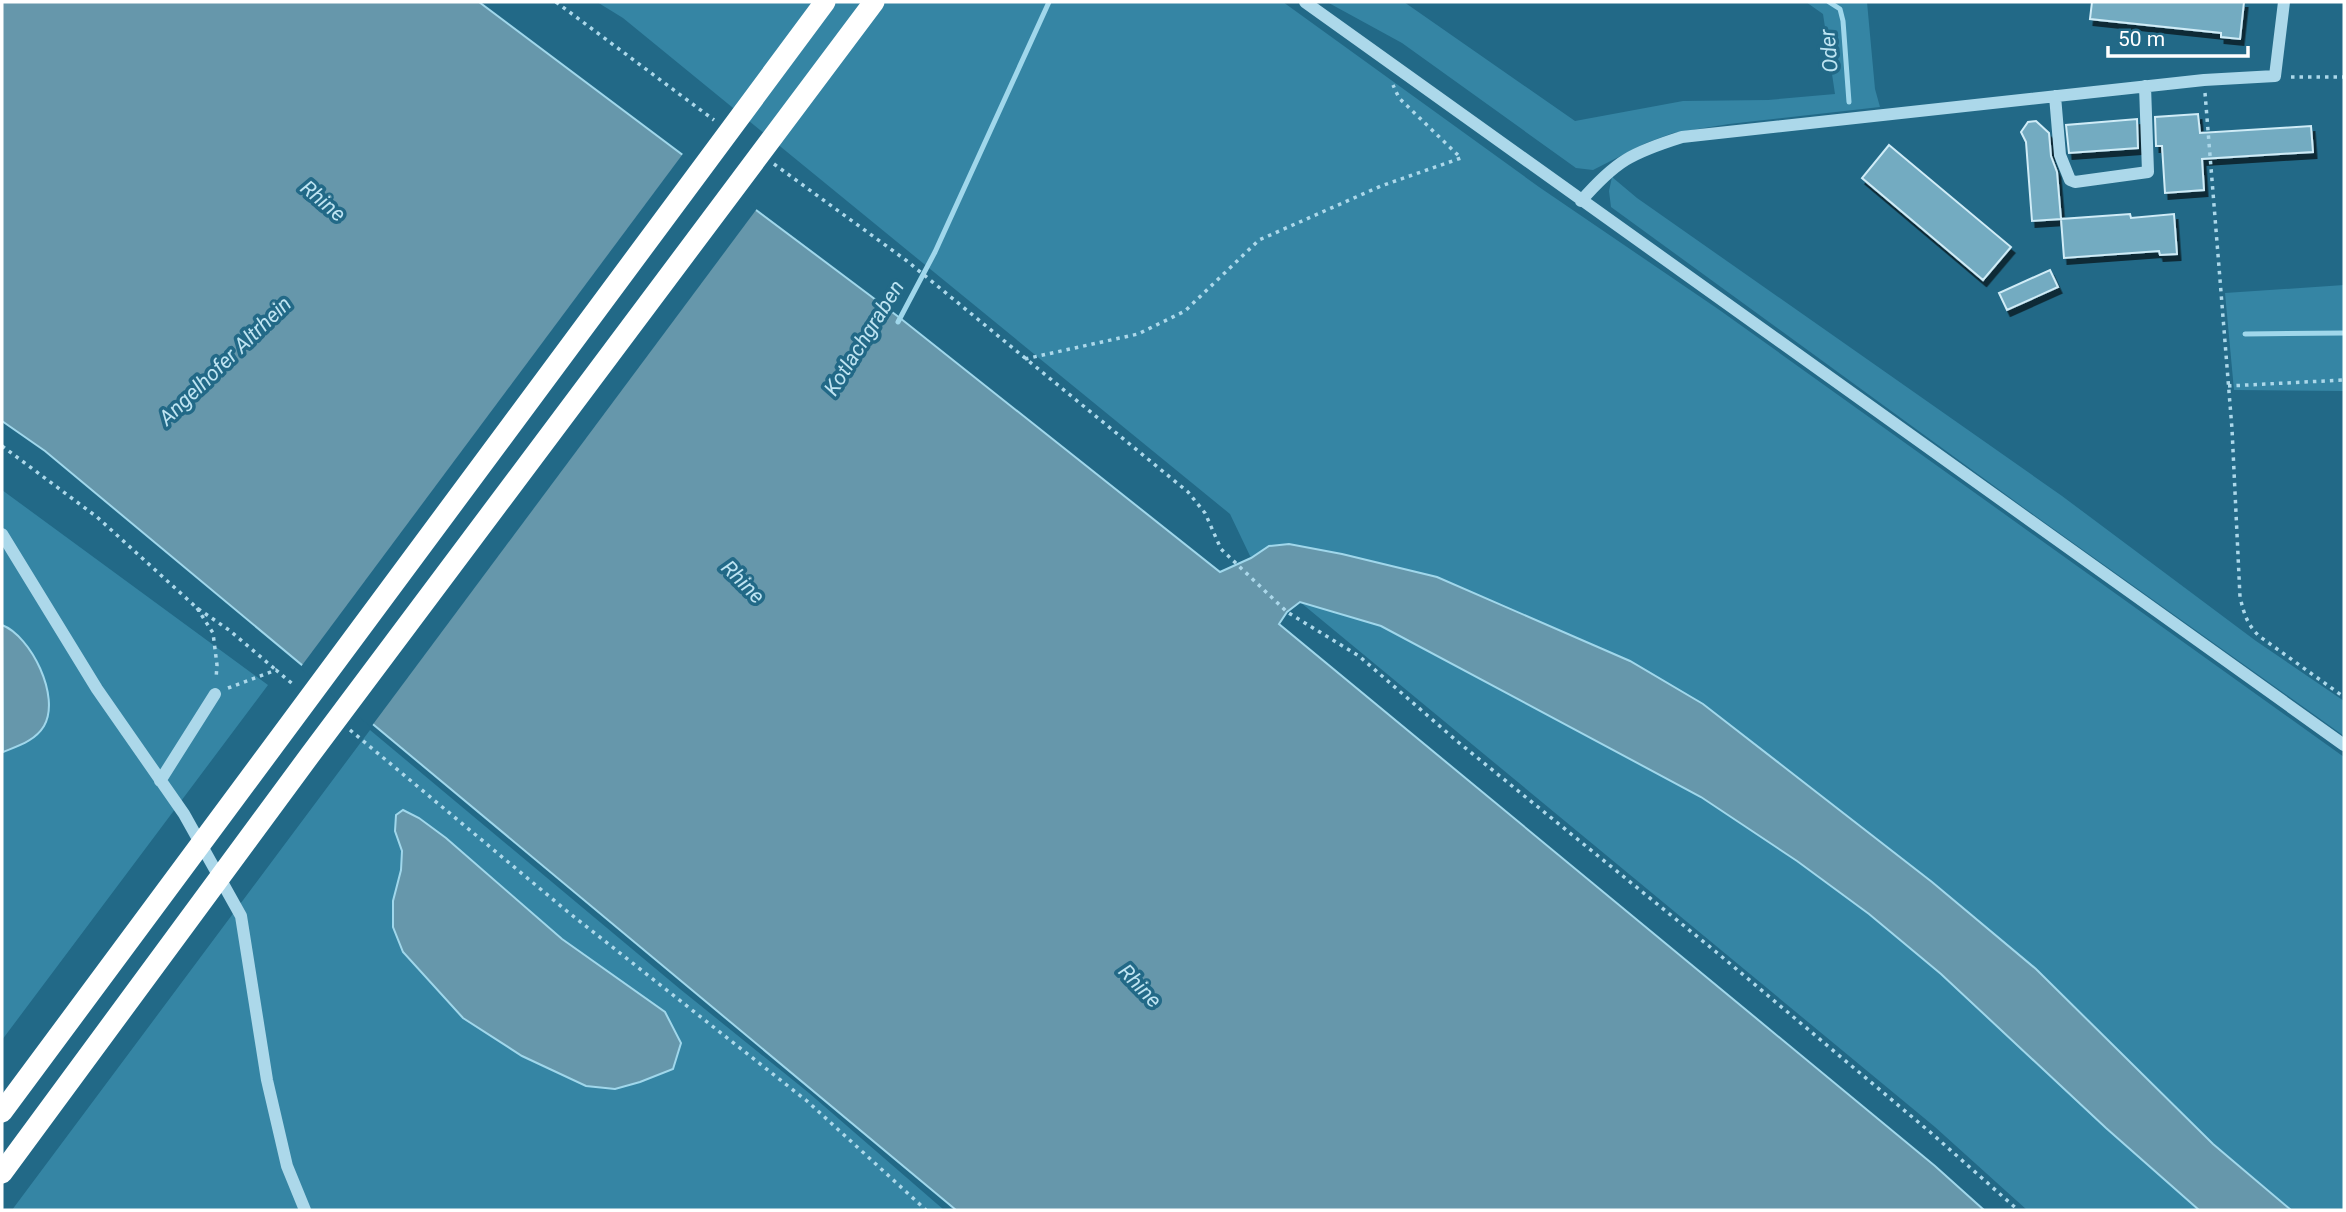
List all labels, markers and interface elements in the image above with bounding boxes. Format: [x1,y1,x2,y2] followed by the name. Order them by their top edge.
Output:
[2108,14,2248,58] scale bar
[1815,27,1843,74] water label: Oder
[2118,27,2165,51] text: 50 m
[296,175,350,227] water label: Rhine
[819,276,909,400] water label: Kotlachgraben
[153,292,296,431] water label: Angelhofer Altrhein
[717,556,770,609] water label: Rhine
[1114,959,1166,1013] water label: Rhine

